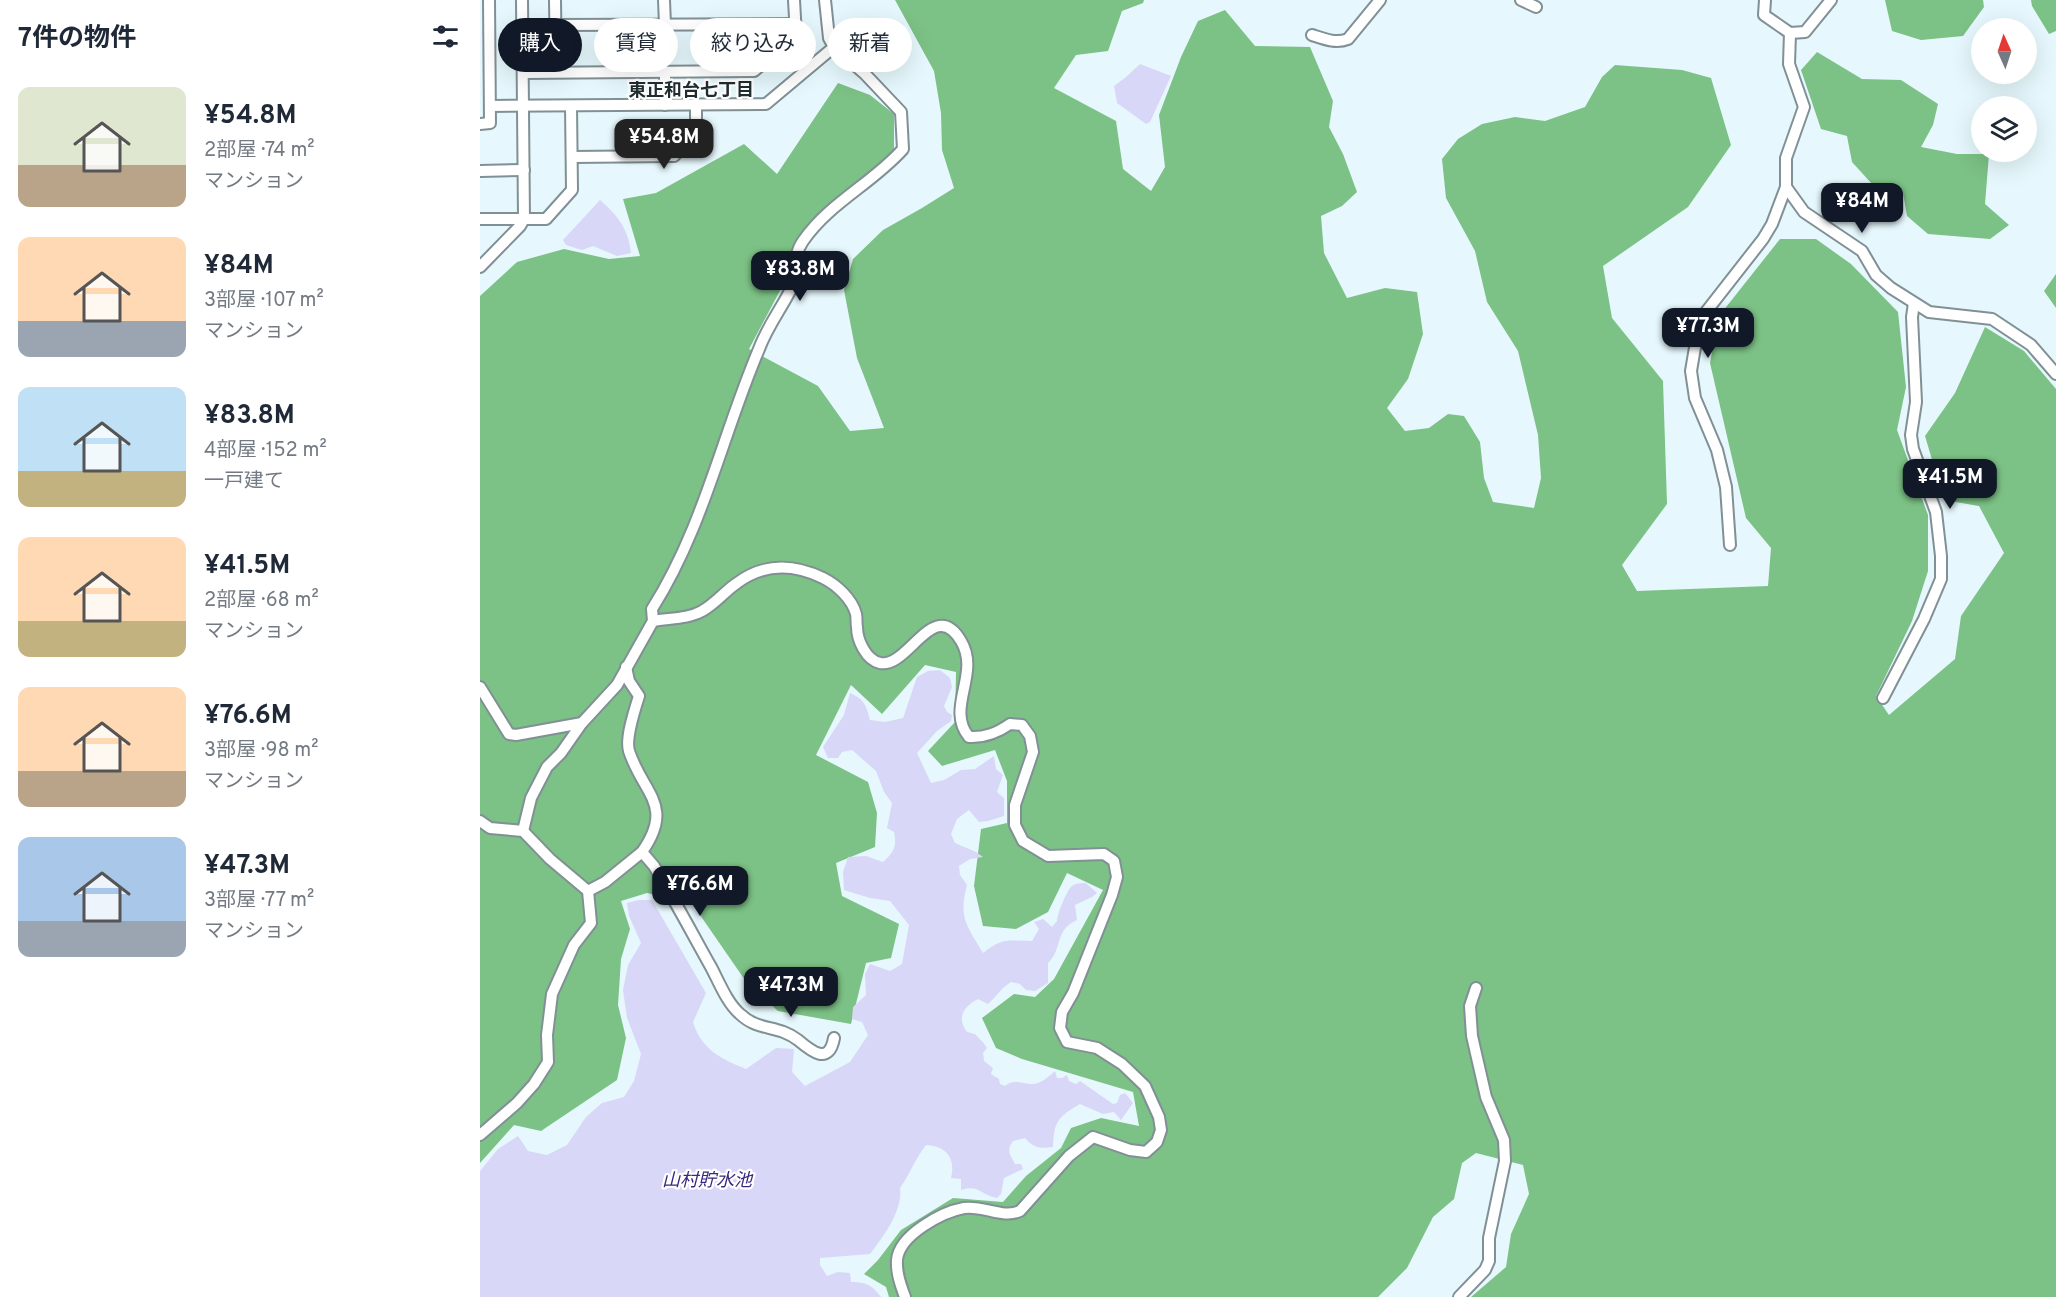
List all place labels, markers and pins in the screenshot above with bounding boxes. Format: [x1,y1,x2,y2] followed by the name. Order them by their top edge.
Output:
[615,119,713,170] pin: ¥54.8M
[1826,183,1898,234] pin: ¥84M
[751,251,849,302] pin: ¥83.8M
[1659,308,1757,359] pin: ¥77.3M
[1901,459,1999,510] pin: ¥41.5M
[651,866,749,917] pin: ¥76.6M
[742,967,840,1018] pin: ¥47.3M

